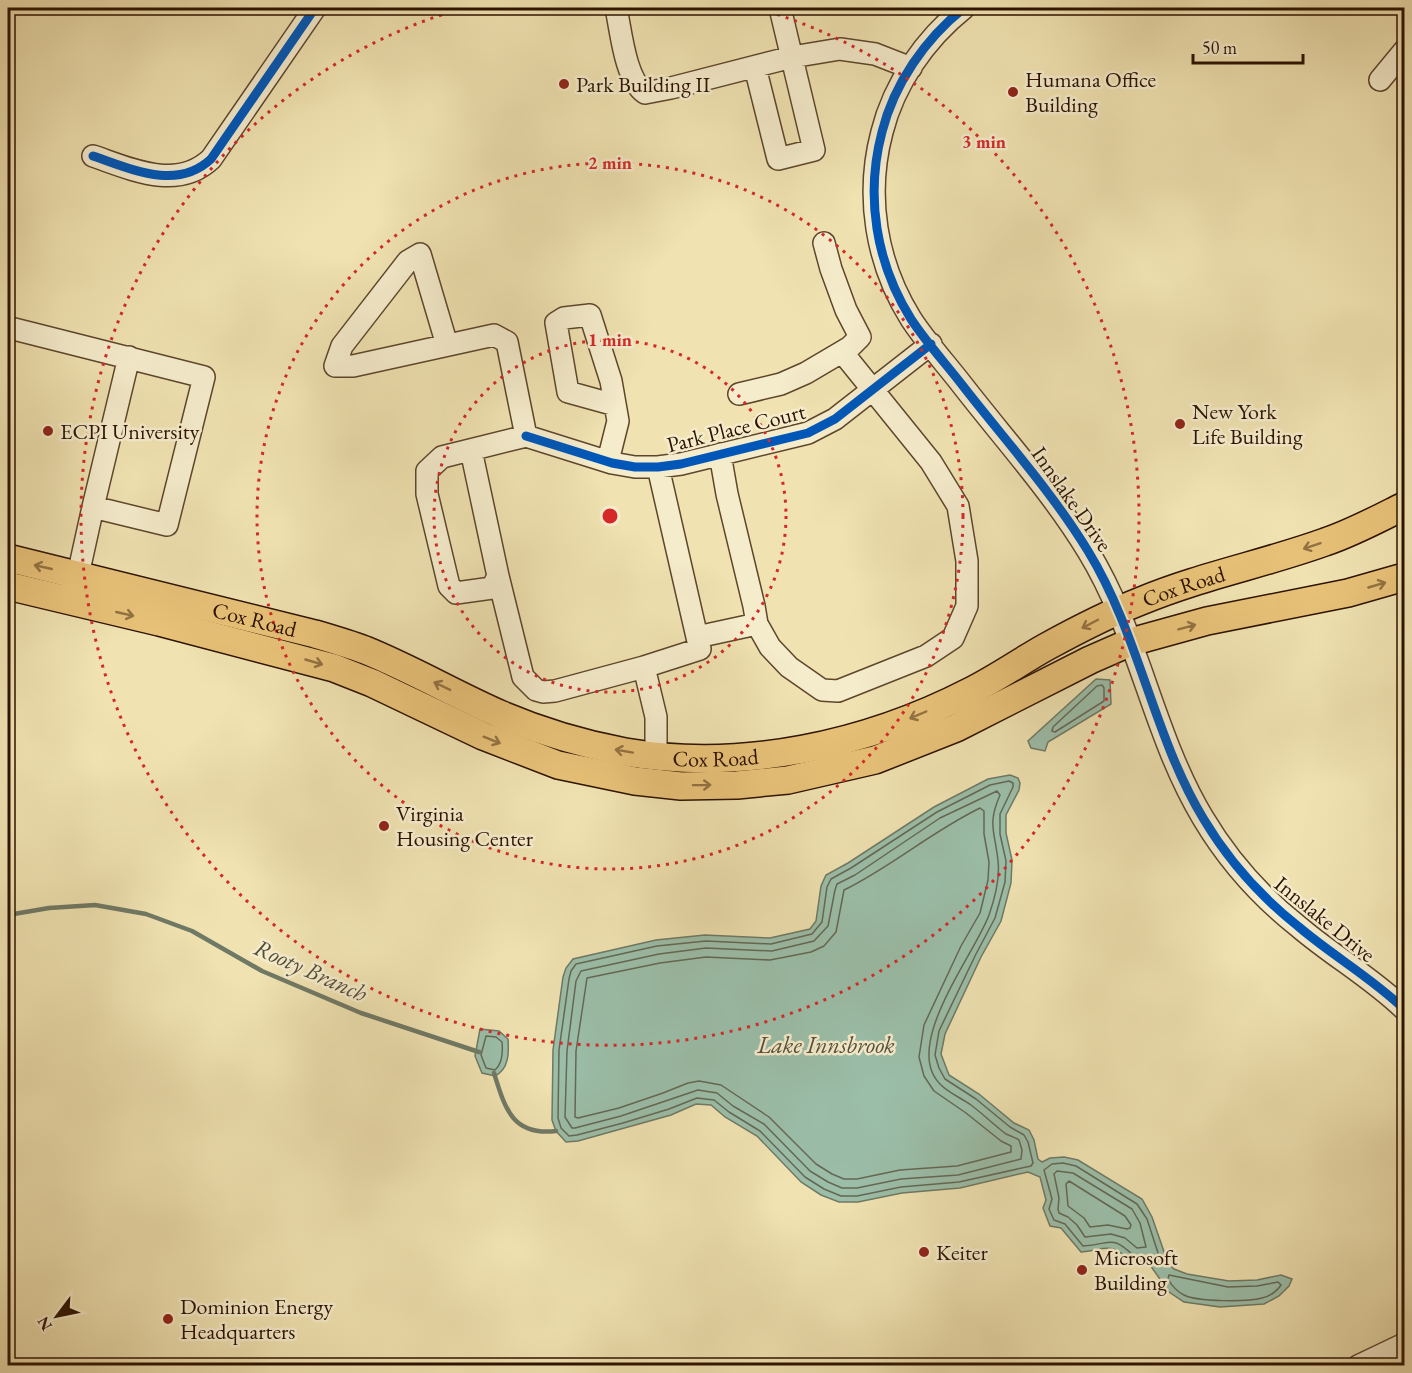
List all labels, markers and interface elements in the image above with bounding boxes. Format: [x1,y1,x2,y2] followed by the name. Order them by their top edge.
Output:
[1193,27,1302,65] scale bar
[1202,36,1237,59] text: 50 m
[1025,65,1156,119] place label: Humana Office Building
[576,70,711,99] place label: Park Building II
[557,77,571,91] marker: Park Building II
[1006,85,1020,99] marker: Humana Office Building
[962,130,1006,153] text: 3 min
[588,151,632,174] text: 2 min
[588,328,632,351] text: 1 min
[664,397,808,459] street label: Park Place Court
[1192,397,1303,451] place label: New York Life Building
[60,417,200,446] place label: ECPI University
[1173,417,1187,431] marker: New York Life Building
[41,424,55,438] marker: ECPI University
[1025,441,1119,558] street label: Innslake Drive
[600,506,620,526] centre of rings
[1303,542,1322,553] one-way arrow
[1138,559,1229,614] street label: Cox Road
[34,560,53,572] one-way arrow
[1367,579,1386,590] one-way arrow
[209,595,300,644] street label: Cox Road
[115,609,134,620] one-way arrow
[1082,618,1099,630] one-way arrow
[1177,620,1196,632] one-way arrow
[304,657,323,668] one-way arrow
[433,679,451,691] one-way arrow
[909,710,928,721] one-way arrow
[483,735,501,746] one-way arrow
[672,741,760,773] street label: Cox Road
[615,746,635,757] one-way arrow
[691,780,711,791] one-way arrow
[396,799,534,853] place label: Virginia Housing Center
[377,819,391,833] marker: Virginia Housing Center
[1268,869,1382,969] street label: Innslake Drive
[250,931,373,1009] water label: Rooty Branch
[756,1029,895,1060] water label: Lake Innsbrook
[936,1238,988,1267] place label: Keiter
[1094,1243,1178,1297] place label: Microsoft Building
[917,1245,931,1259] marker: Keiter
[1075,1263,1089,1277] marker: Microsoft Building
[27,1286,87,1346] north arrow
[180,1292,333,1346] place label: Dominion Energy Headquarters
[161,1312,175,1326] marker: Dominion Energy Headquarters
[32,1313,57,1335] text: N

